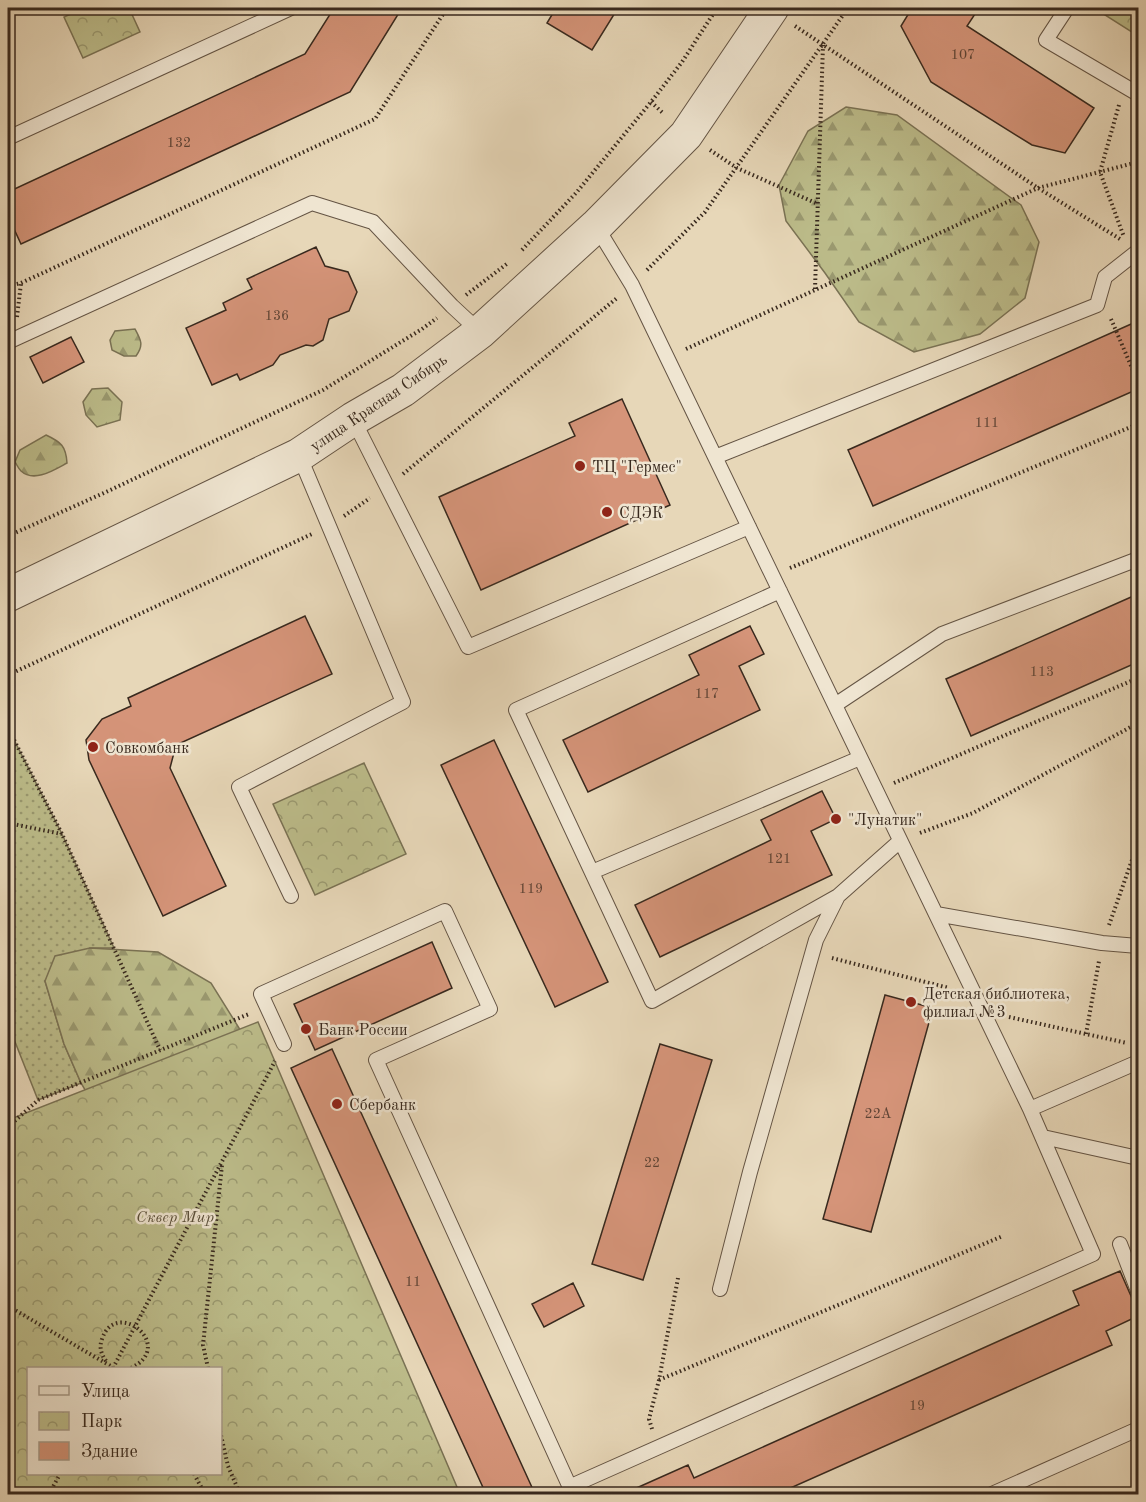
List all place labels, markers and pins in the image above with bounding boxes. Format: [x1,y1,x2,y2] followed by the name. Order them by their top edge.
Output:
[573,459,587,473] marker: ТЦ "Гермес"
[592,460,682,476] place label: ТЦ "Гермес"
[600,505,614,519] marker: СДЭК
[619,506,664,522] place label: СДЭК
[86,740,100,754] marker: Совкомбанк
[105,741,189,757] place label: Совкомбанк
[829,812,843,826] marker: "Лунатик"
[848,813,922,829] place label: "Лунатик"
[923,987,1070,1021] place label: Детская библиотека, филиал №3
[904,995,918,1009] marker: Детская библиотека, филиал №3
[299,1022,313,1036] marker: Банк России
[318,1023,408,1039] place label: Банк России
[330,1097,344,1111] marker: Сбербанк
[349,1098,416,1114] place label: Сбербанк

